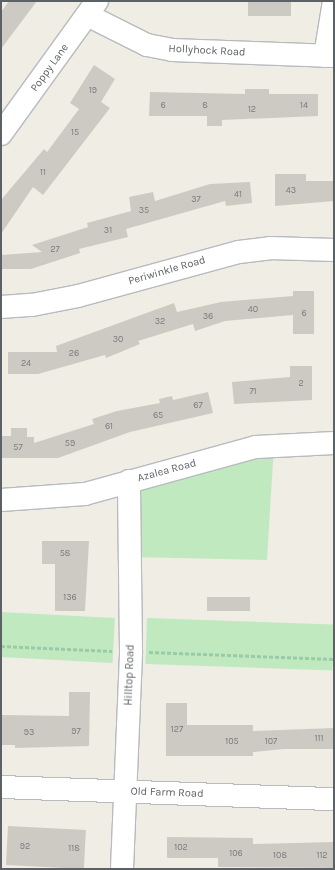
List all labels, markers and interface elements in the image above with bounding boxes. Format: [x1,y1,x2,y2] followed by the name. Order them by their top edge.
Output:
[28,41,72,95] street label: Poppy Lane
[168,42,246,60] street label: Hollyhock Road
[89,85,97,95] house number: 19
[160,100,166,110] house number: 6
[202,100,208,110] house number: 8
[300,100,308,110] house number: 14
[248,104,256,114] house number: 12
[71,127,79,137] house number: 15
[40,167,46,177] house number: 11
[286,185,296,195] house number: 43
[234,189,242,199] house number: 41
[191,194,201,204] house number: 37
[139,205,149,215] house number: 35
[104,225,112,235] house number: 31
[50,244,60,254] house number: 27
[127,254,207,288] street label: Periwinkle Road
[248,304,258,314] house number: 40
[301,308,307,318] house number: 6
[203,311,213,321] house number: 36
[155,316,165,326] house number: 32
[113,334,123,344] house number: 30
[69,348,79,358] house number: 26
[21,358,31,368] house number: 24
[298,378,304,388] house number: 2
[249,386,257,396] house number: 71
[193,400,203,410] house number: 67
[153,410,163,420] house number: 65
[105,421,113,431] house number: 61
[65,438,75,448] house number: 59
[13,442,23,452] house number: 57
[136,457,198,485] street label: Azalea Road
[60,548,70,558] house number: 58
[63,592,77,602] house number: 136
[122,644,138,706] street label: Hilltop Road
[171,724,183,734] house number: 127
[71,726,81,736] house number: 97
[24,727,34,737] house number: 93
[315,733,323,743] house number: 111
[225,736,239,746] house number: 105
[265,736,277,746] house number: 107
[130,785,204,801] street label: Old Farm Road
[20,841,30,851] house number: 92
[174,842,188,852] house number: 102
[68,843,80,853] house number: 118
[229,848,243,858] house number: 106
[273,850,287,860] house number: 108
[316,850,328,860] house number: 112

